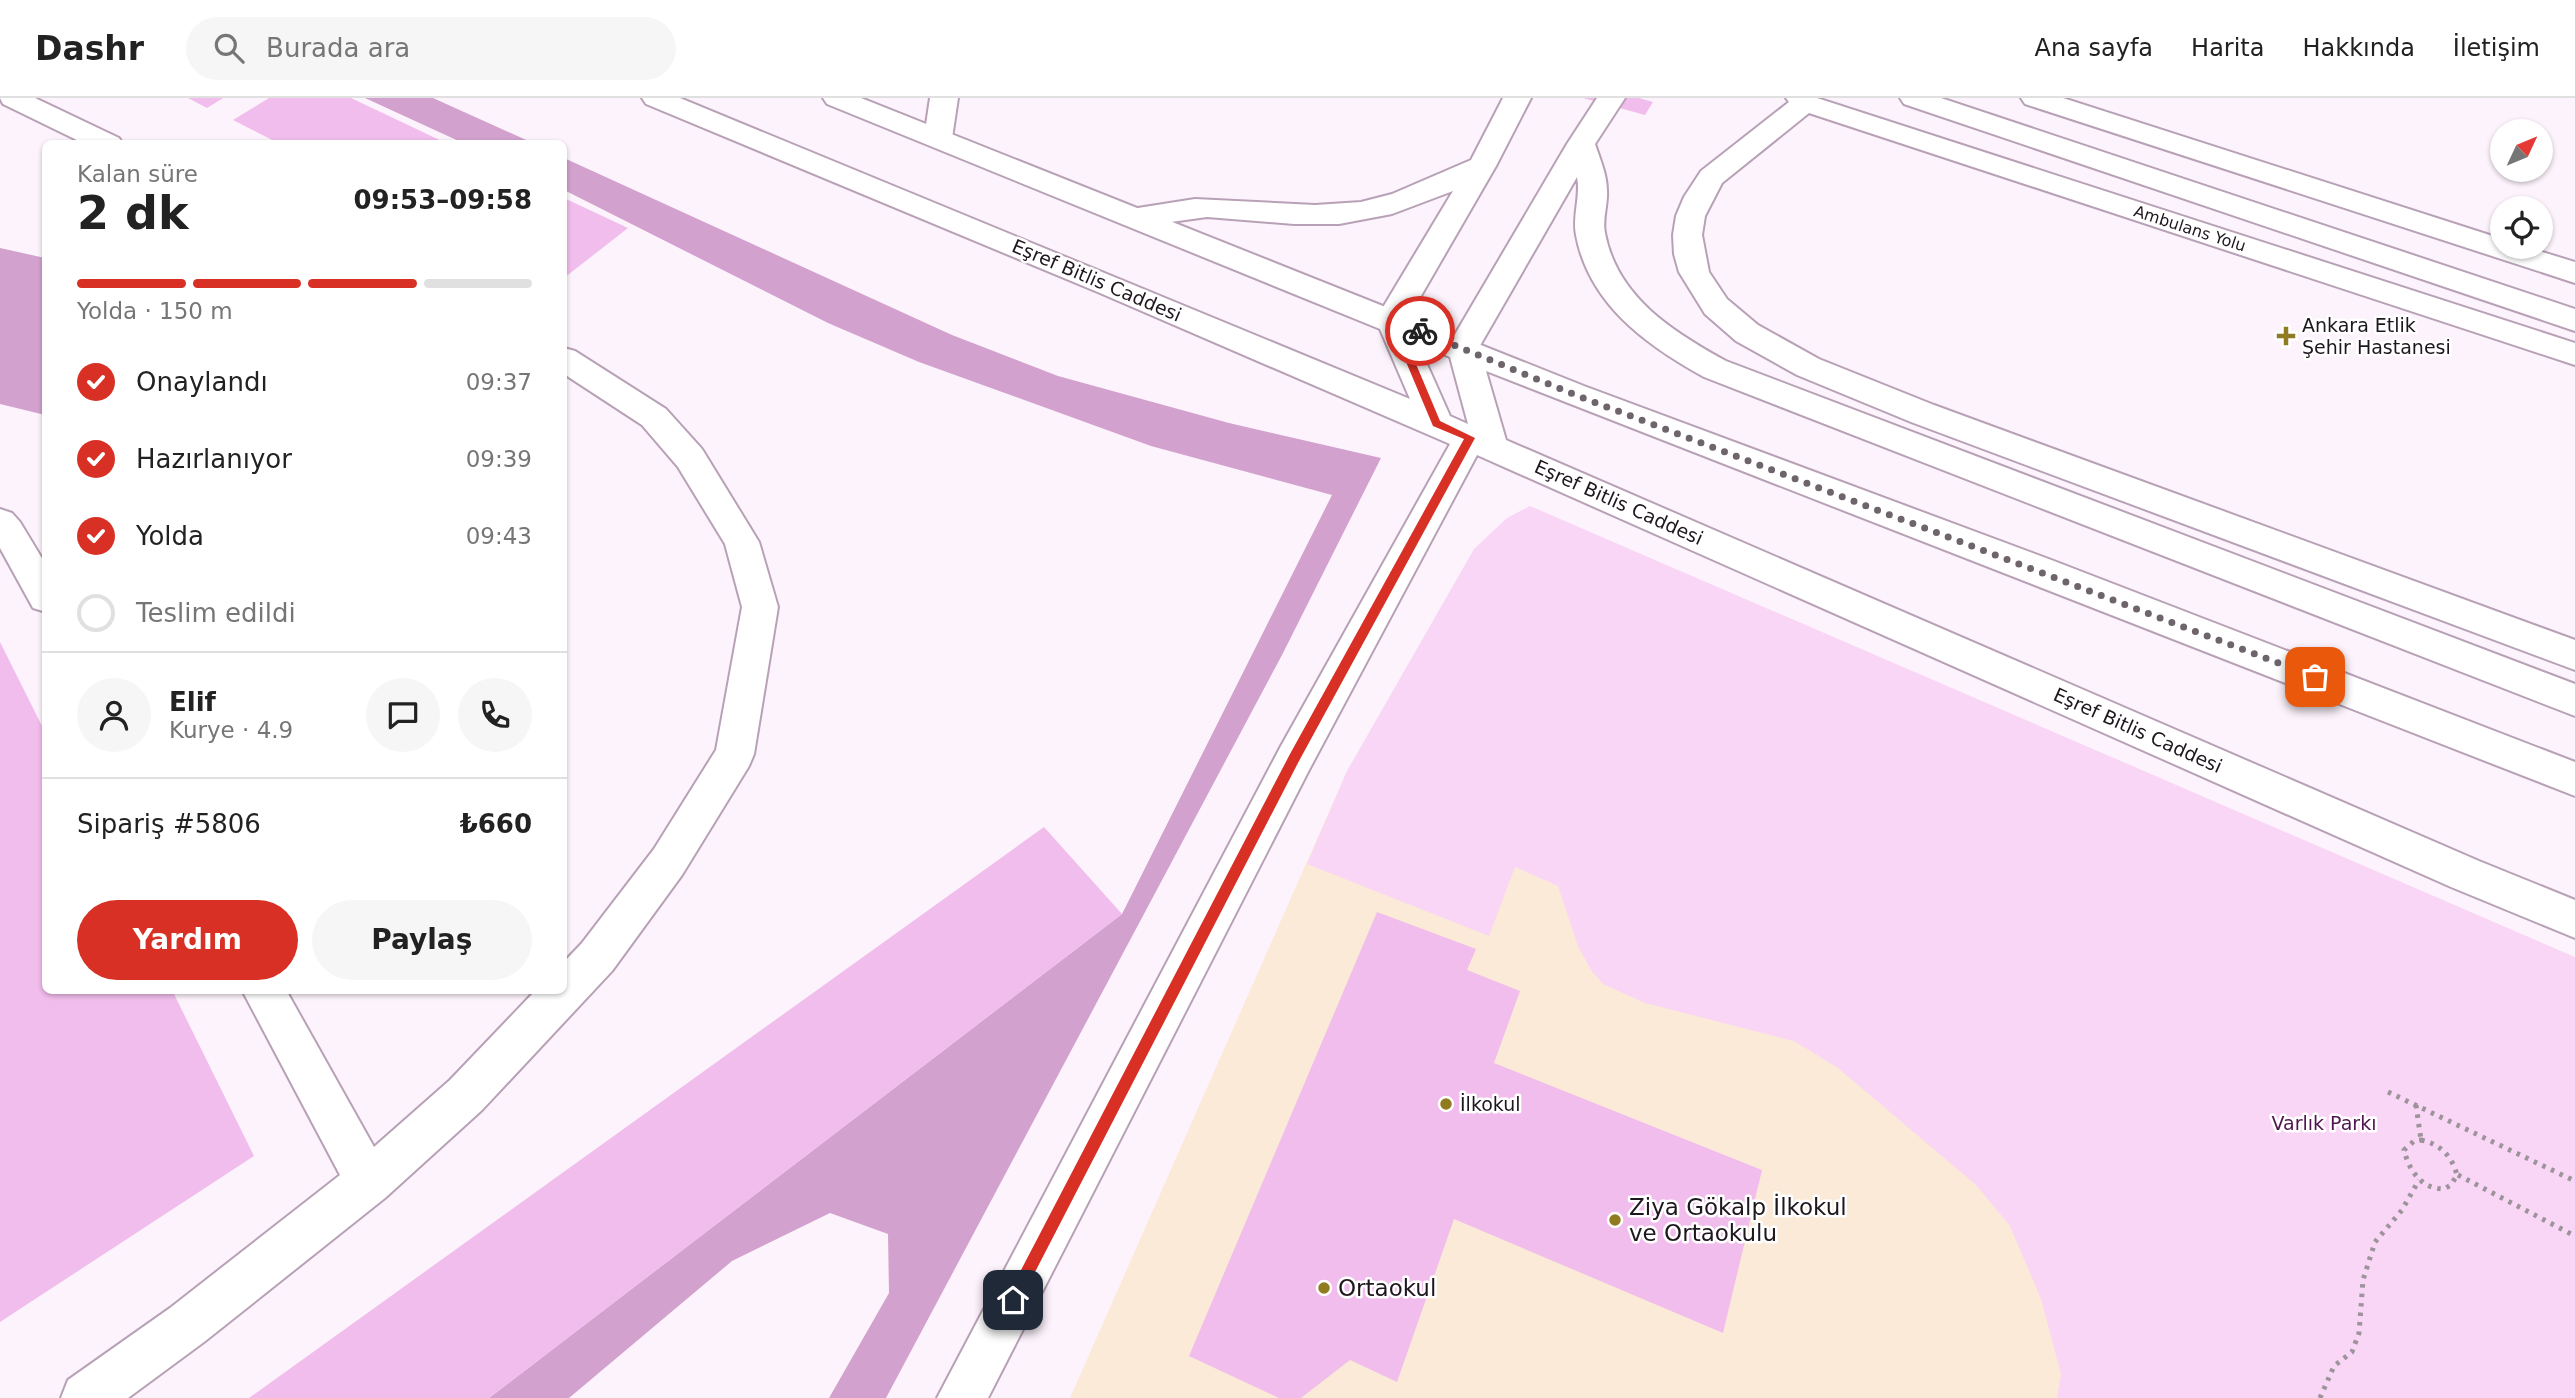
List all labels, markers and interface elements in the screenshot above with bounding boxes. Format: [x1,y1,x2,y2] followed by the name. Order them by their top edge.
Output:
[186,17,676,80] search box
[35,29,144,68] text: Dashr
[210,29,248,67] icon: search
[266,33,410,63] text: Burada ara
[2035,34,2153,62] text: Ana sayfa
[2191,34,2264,62] text: Harita
[2302,34,2415,62] text: Hakkında
[2453,34,2540,62] text: İletişim
[2490,119,2553,182] north arrow
[2490,119,2553,259] map controls
[77,161,198,187] text: Kalan süre
[353,185,532,215] text: 09:53–09:58
[77,186,189,240] text: 2 dk
[2490,196,2553,259] button: locate
[2131,201,2248,256] street label: Ambulans Yolu
[1009,234,1185,326] street label: Eşref Bitlis Caddesi
[1385,296,1455,366] courier
[77,298,233,324] text: Yolda · 150 m
[1401,312,1439,350] icon: bike
[2302,314,2451,358] place label: Ankara Etlik Şehir Hastanesi
[2276,326,2296,346] marker: Ankara Etlik Şehir Hastanesi
[77,363,115,401] icon: check
[136,367,268,397] text: Onaylandı
[466,369,532,395] text: 09:37
[77,440,115,478] icon: check
[136,444,292,474] text: Hazırlanıyor
[466,446,532,472] text: 09:39
[1531,455,1707,549] street label: Eşref Bitlis Caddesi
[77,517,115,555] icon: check
[136,521,204,551] text: Yolda
[466,523,532,549] text: 09:43
[136,598,296,628] text: Teslim edildi
[2285,647,2345,707] pin
[2296,658,2334,696] icon: bag
[77,678,151,752] button: person
[366,678,440,752] button: chat
[458,678,532,752] button: phone
[2050,683,2226,777] street label: Eşref Bitlis Caddesi
[169,687,216,717] text: Elif
[169,717,293,743] text: Kurye · 4.9
[77,809,261,839] text: Sipariş #5806
[460,809,532,839] text: ₺660
[77,900,298,980] button: Yardım
[312,900,532,980] button: Paylaş
[1460,1093,1521,1115] place label: İlkokul
[1438,1096,1454,1112] marker: İlkokul
[2272,1112,2376,1134] park label: Varlık Parkı
[1629,1193,1847,1246] place label: Ziya Gökalp İlkokul ve Ortaokulu
[1607,1212,1623,1228] marker: Ziya Gökalp İlkokul ve Ortaokulu
[983,1270,1043,1330] pin
[1338,1275,1436,1301] place label: Ortaokul
[1316,1280,1332,1296] marker: Ortaokul
[994,1281,1032,1319] icon: home

